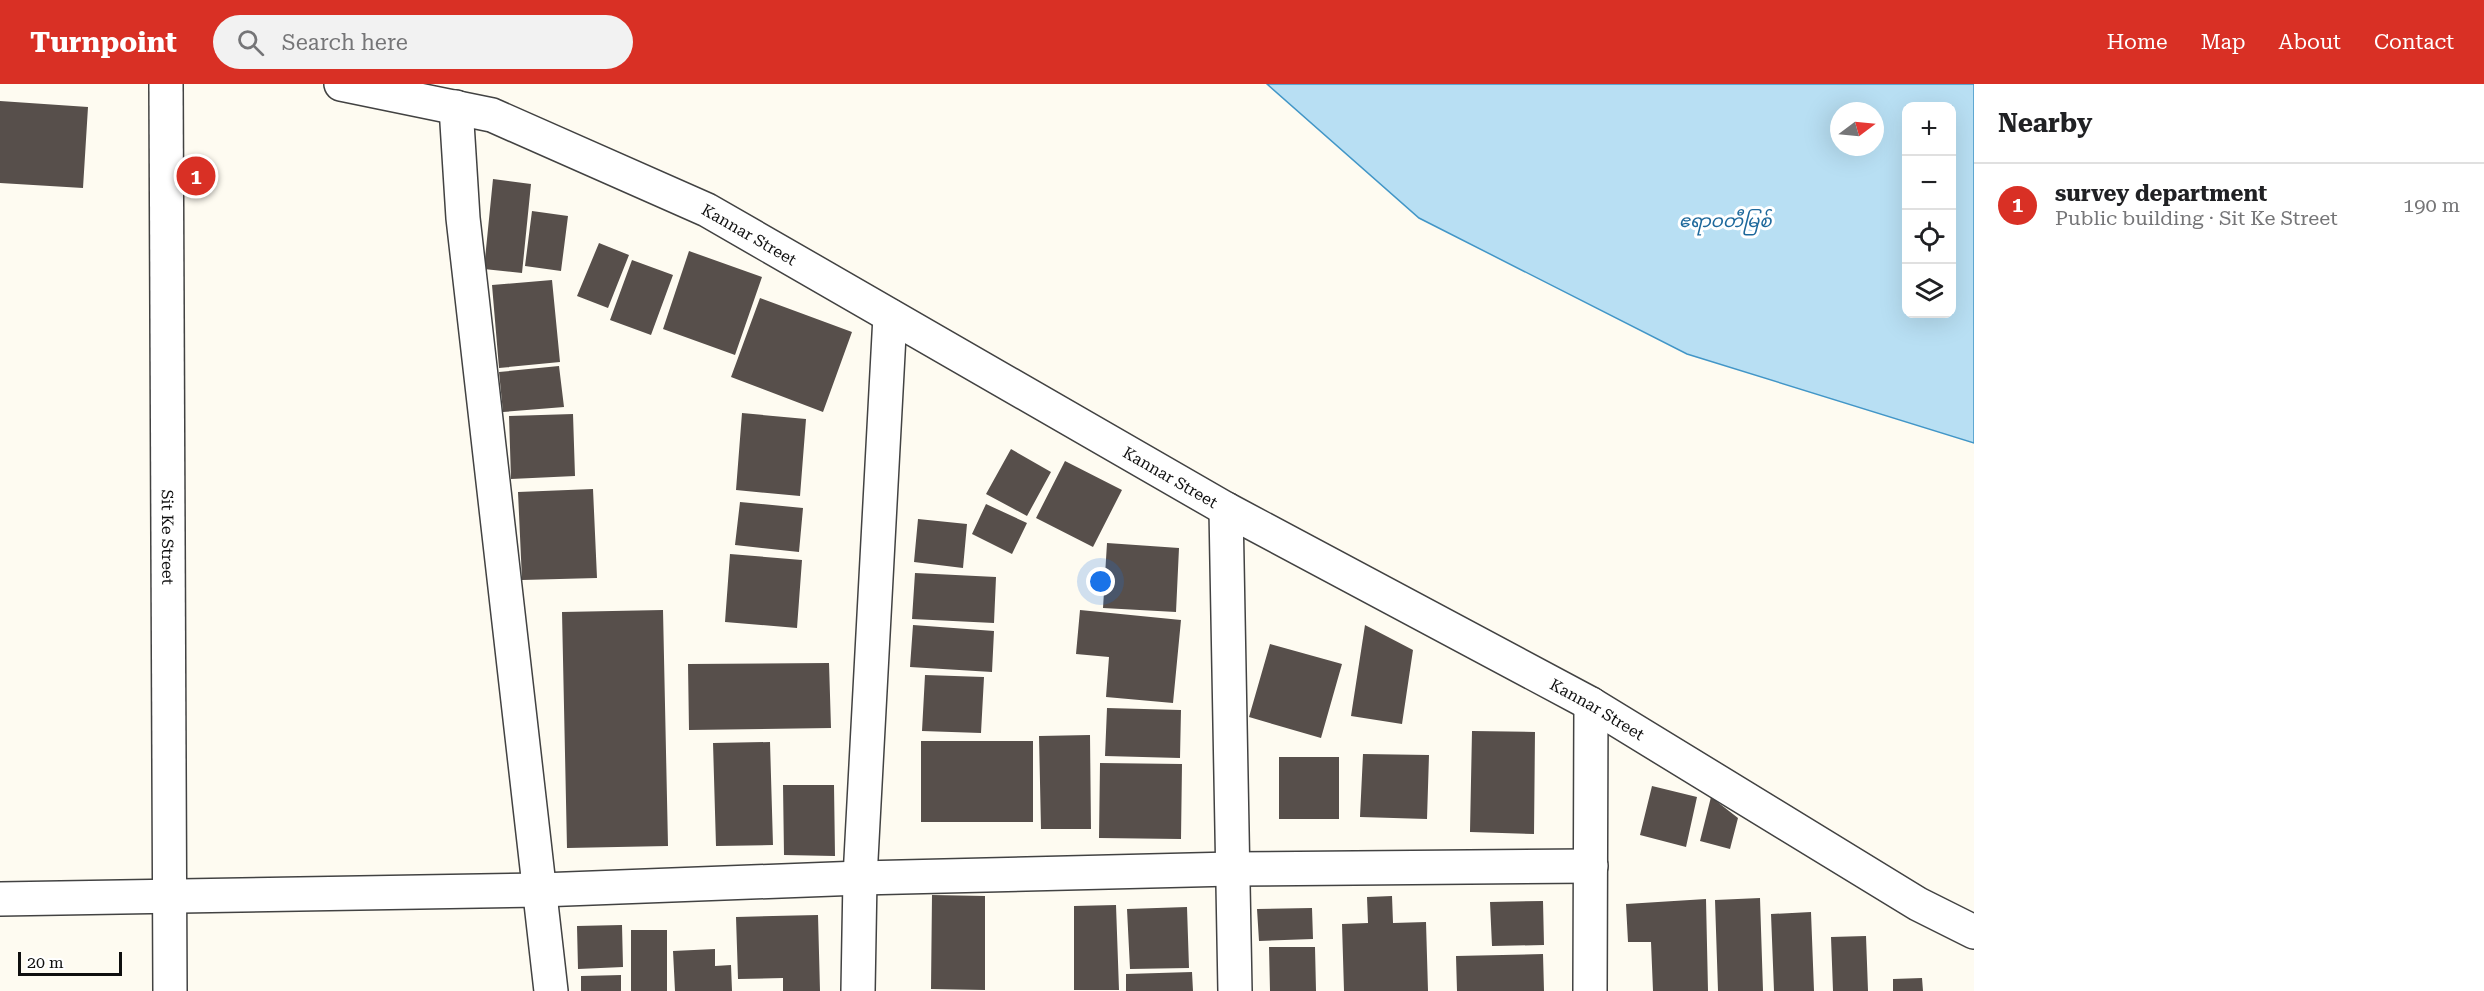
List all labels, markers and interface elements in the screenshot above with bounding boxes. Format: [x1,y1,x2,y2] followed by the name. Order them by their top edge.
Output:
[213,15,633,69] search box
[30,26,177,59] text: Turnpoint
[234,26,267,59] icon: search
[282,30,408,55] text: Search here
[2107,30,2168,54] text: Home
[2201,30,2246,54] text: Map
[2279,30,2341,54] text: About
[2374,30,2454,54] text: Contact
[1830,102,1884,156] north arrow
[1902,102,1956,318] map controls
[1902,102,1956,156] button: +
[1998,108,2092,138] text: Nearby
[176,154,216,199] pin: 1
[1902,156,1956,210] button: −
[2055,181,2267,206] text: survey department
[2012,193,2023,217] text: 1
[2403,193,2460,217] text: 190 m
[699,200,800,269] street label: Kannar Street
[2055,206,2338,230] text: Public building · Sit Ke Street
[1679,208,1773,236] water label: ဧရာဝတီမြစ်
[1902,210,1956,264] button: locate
[1902,264,1956,318] button: layers
[1120,442,1221,512] street label: Kannar Street
[158,489,178,585] street label: Sit Ke Street
[1086,567,1115,596] your location
[1547,674,1648,744] street label: Kannar Street
[18,949,122,976] scale bar
[27,953,64,972] text: 20 m

